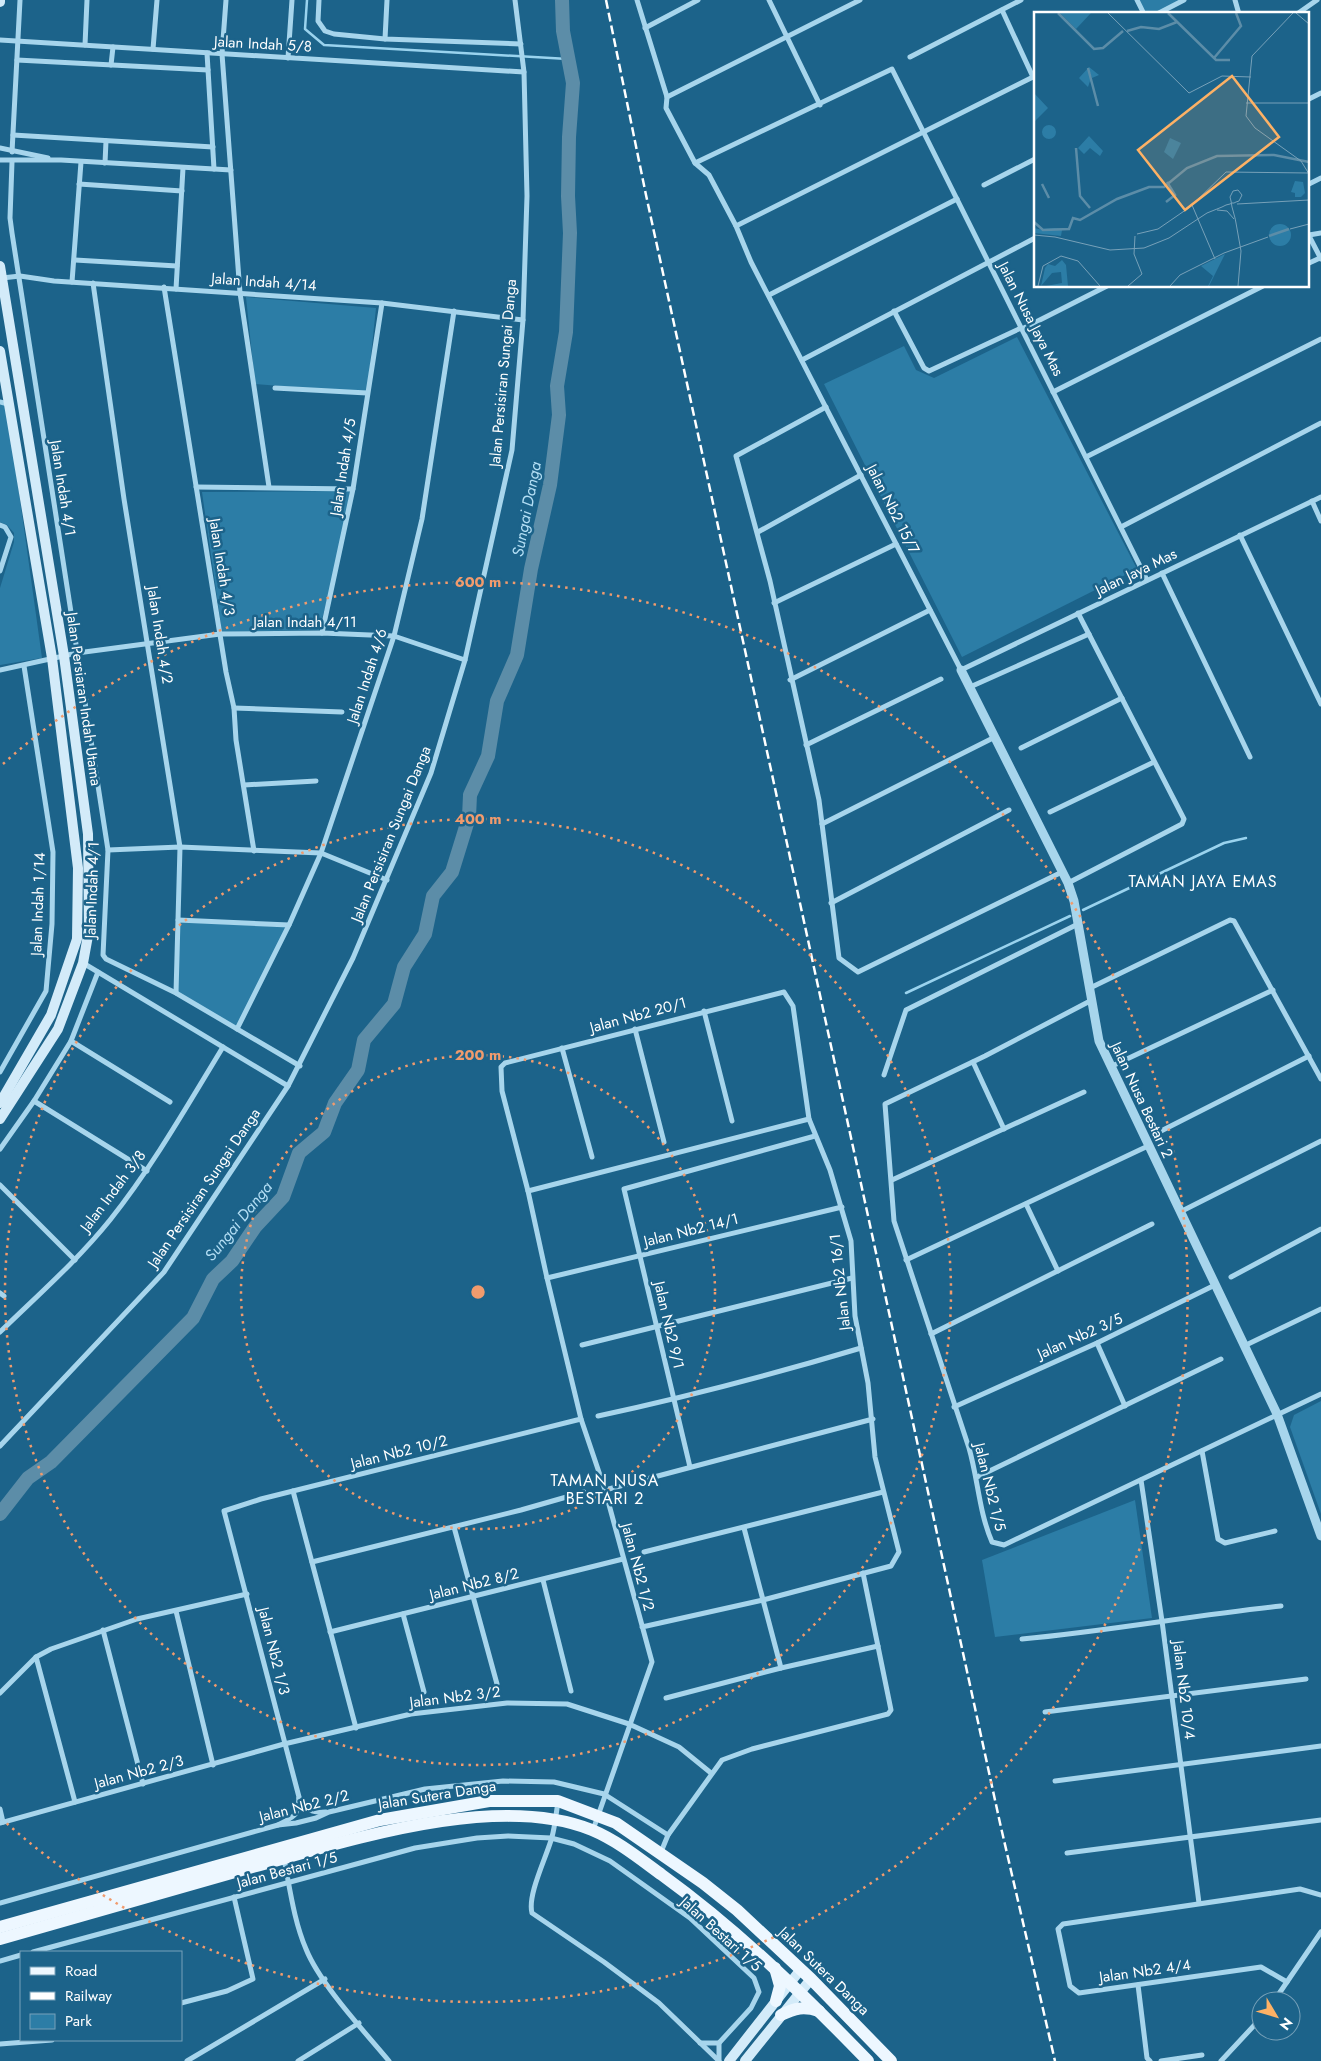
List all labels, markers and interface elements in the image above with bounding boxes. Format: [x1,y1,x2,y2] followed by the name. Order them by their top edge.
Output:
[1034,12,1308,288] inset map
[212,30,312,58] street label: Jalan Indah 5/8
[992,256,1069,380] street label: Jalan Nusa Jaya Mas
[209,267,318,297] street label: Jalan Indah 4/14
[484,278,522,470] street label: Jalan Persisiran Sungai Danga
[324,417,362,519] street label: Jalan Indah 4/5
[44,437,81,538] street label: Jalan Indah 4/1
[506,459,547,559] water label: Sungai Danga
[860,459,925,558] street label: Jalan Nb2 15/7
[203,515,241,617] street label: Jalan Indah 4/3
[1090,543,1181,602] street label: Jalan Jaya Mas
[455,571,501,593] text: 600 m
[141,583,179,685] street label: Jalan Indah 4/2
[61,609,107,787] street label: Jalan Persiaran Indah Utama
[251,611,357,633] street label: Jalan Indah 4/11
[341,626,393,728] street label: Jalan Indah 4/6
[345,743,436,927] street label: Jalan Persisiran Sungai Danga
[454,808,502,830] text: 400 m
[79,841,105,941] street label: Jalan Indah 4/1
[25,852,51,958] street label: Jalan Indah 1/14
[1128,870,1278,893] district label: TAMAN JAYA EMAS
[585,992,689,1039] street label: Jalan Nb2 20/1
[1105,1036,1179,1162] street label: Jalan Nusa Bestari 2
[455,1044,501,1066] text: 200 m
[144,1105,264,1271] street label: Jalan Persisiran Sungai Danga
[74,1145,151,1238] street label: Jalan Indah 3/8
[200,1177,276,1265] water label: Sungai Danga
[639,1208,741,1253] street label: Jalan Nb2 14/1
[824,1233,856,1333] street label: Jalan Nb2 16/1
[648,1277,690,1371] street label: Jalan Nb2 9/1
[469,1283,487,1301] centre of rings
[1032,1307,1126,1365] street label: Jalan Nb2 3/5
[346,1429,450,1475] street label: Jalan Nb2 10/2
[968,1439,1012,1533] street label: Jalan Nb2 1/5
[551,1469,659,1510] district label: TAMAN NUSA BESTARI 2
[615,1519,660,1613] street label: Jalan Nb2 1/2
[425,1562,521,1606] street label: Jalan Nb2 8/2
[252,1603,296,1697] street label: Jalan Nb2 1/3
[1167,1637,1201,1741] street label: Jalan Nb2 10/4
[406,1681,502,1714] street label: Jalan Nb2 3/2
[90,1750,186,1795] street label: Jalan Nb2 2/3
[374,1775,498,1816] street label: Jalan Sutera Danga
[255,1784,351,1828] street label: Jalan Nb2 2/2
[232,1846,340,1895] street label: Jalan Bestari 1/5
[674,1890,767,1977] street label: Jalan Bestari 1/5
[772,1920,875,2020] street label: Jalan Sutera Danga
[20,1951,182,2041] legend
[1096,1954,1192,1989] street label: Jalan Nb2 4/4
[65,1960,97,1982] text: Road
[65,1985,112,2007] text: Railway
[1251,1991,1301,2041] north arrow
[65,2010,92,2032] text: Park
[1275,2013,1298,2035] text: N

